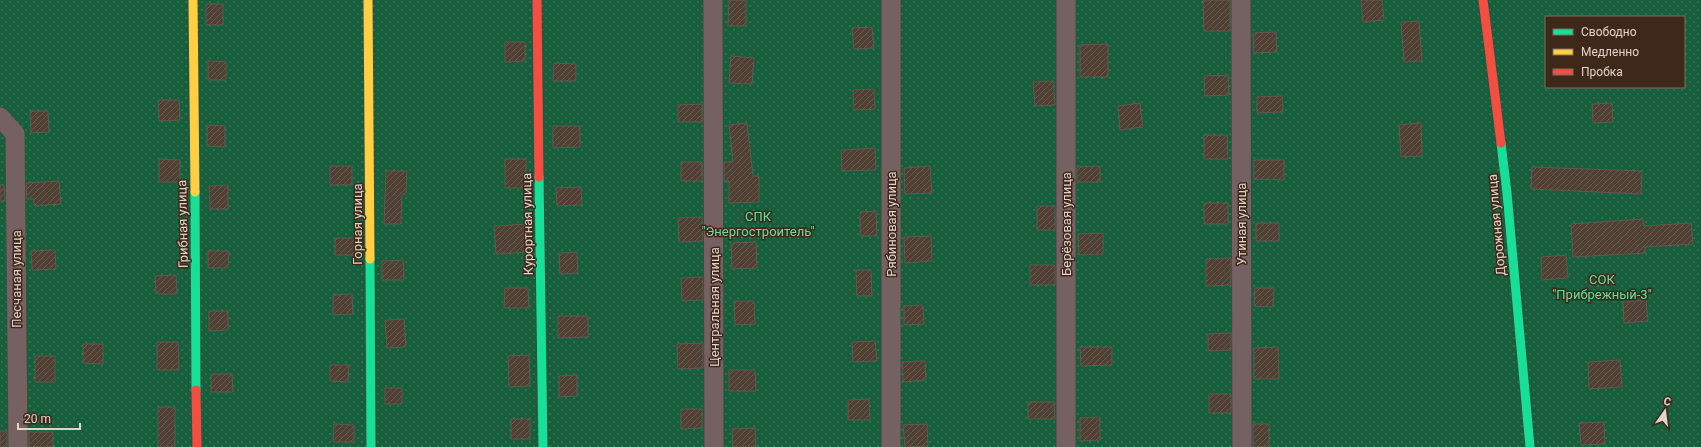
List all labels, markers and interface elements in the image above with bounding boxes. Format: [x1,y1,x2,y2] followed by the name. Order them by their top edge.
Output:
[1545,16,1685,88] legend
[1581,25,1637,39] text: Свободно
[1581,45,1639,59] text: Медленно
[1581,65,1623,79] text: Пробка
[884,171,899,277] street label: Рябиновая улица
[1059,172,1074,276] street label: Берёзовая улица
[519,173,536,275] street label: Курортная улица
[1485,173,1508,277] street label: Дорожная улица
[174,180,191,268] street label: Грибная улица
[350,183,365,265] street label: Горная улица
[1234,183,1249,265] street label: Утиная улица
[701,209,815,239] park label: СПК "Энергостроитель"
[9,230,24,328] street label: Песчаная улица
[707,247,722,367] street label: Центральная улица
[1552,272,1652,302] park label: СОК "Прибрежный-3"
[1645,391,1685,431] north arrow
[1662,395,1672,409] text: С
[18,405,80,431] scale bar
[24,412,51,426] text: 20 m

